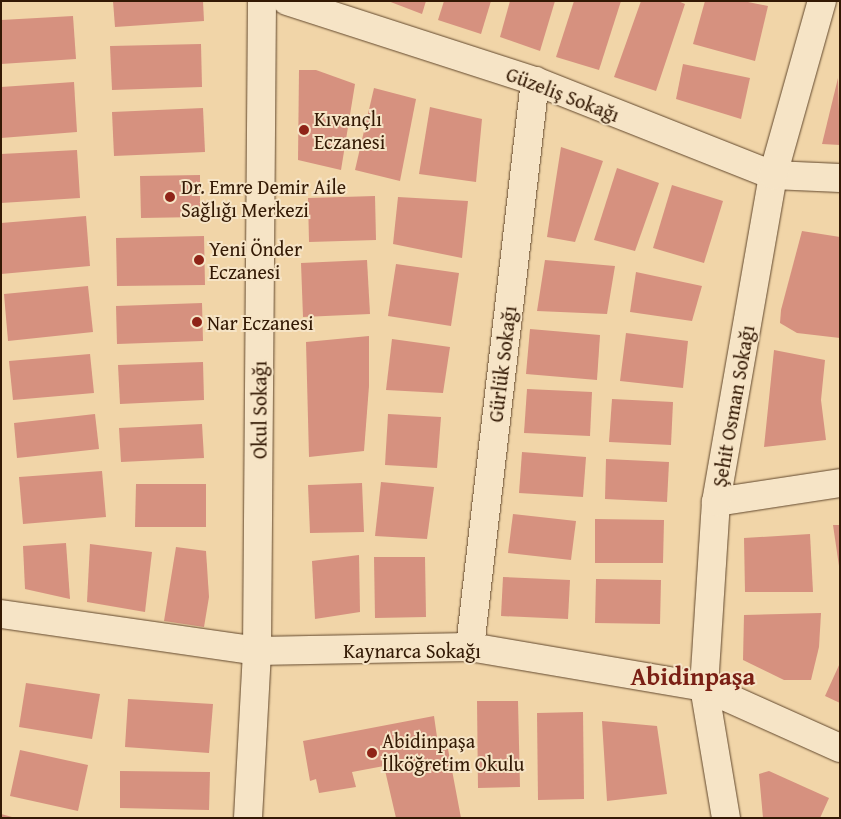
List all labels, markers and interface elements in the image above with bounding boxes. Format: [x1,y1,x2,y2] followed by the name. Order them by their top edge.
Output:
[503,61,623,127] street label: Güzeliş Sokağı
[314,106,385,153] place label: Kıvançlı Eczanesi
[298,124,310,136] marker: Kıvançlı Eczanesi
[181,174,346,221] place label: Dr. Emre Demir Aile Sağlığı Merkezi
[163,190,177,204] marker: Dr. Emre Demir Aile Sağlığı Merkezi
[209,236,302,283] place label: Yeni Önder Eczanesi
[193,254,205,266] marker: Yeni Önder Eczanesi
[483,304,521,424] street label: Gürlük Sokağı
[207,310,314,334] place label: Nar Eczanesi
[191,316,203,328] marker: Nar Eczanesi
[707,323,759,489] street label: Şehit Osman Sokağı
[247,361,271,459] street label: Okul Sokağı
[343,638,481,662] street label: Kaynarca Sokağı
[631,661,755,691] district label: Abidinpaşa
[382,729,524,776] place label: Abidinpaşa İlköğretim Okulu
[366,747,378,759] marker: Abidinpaşa İlköğretim Okulu

